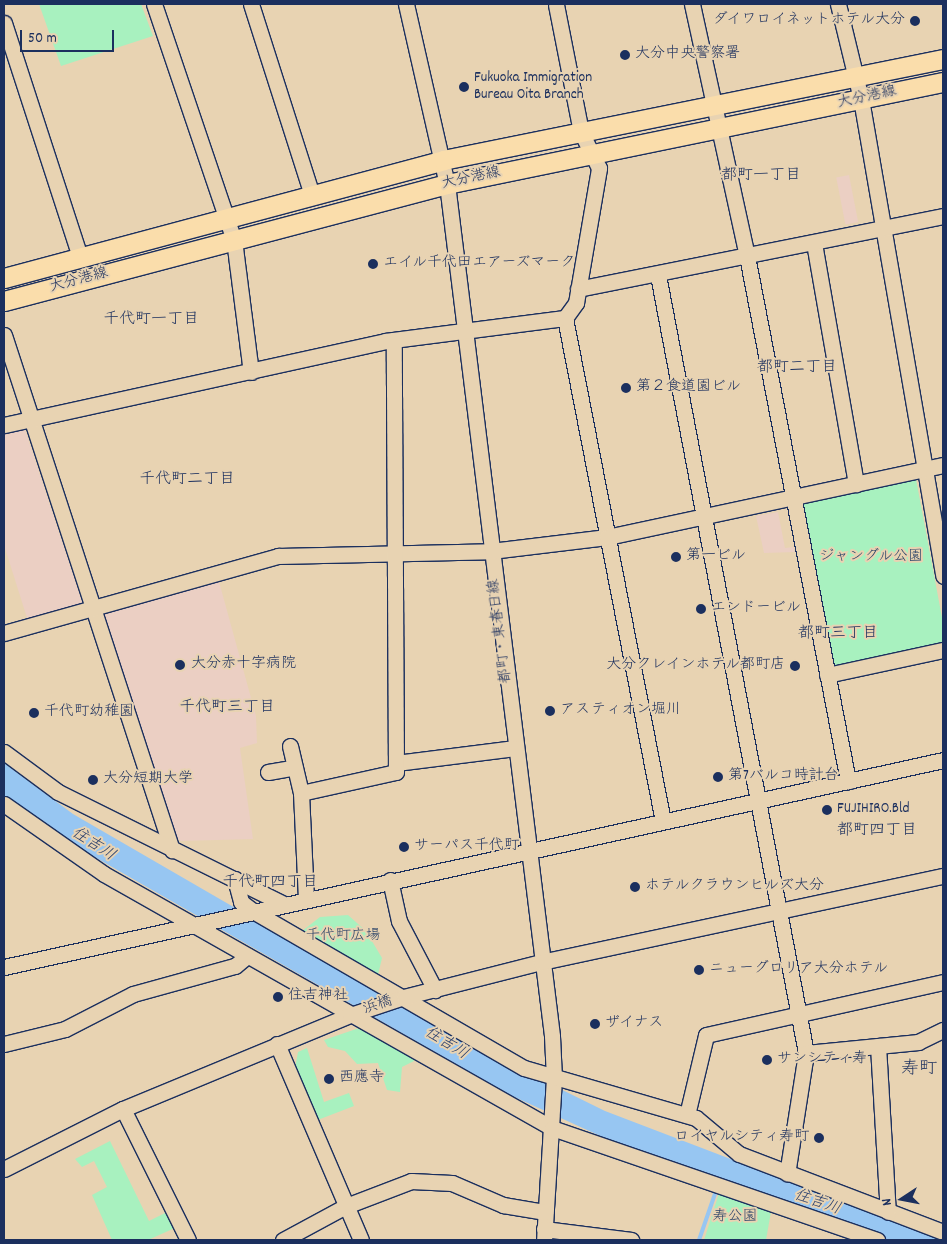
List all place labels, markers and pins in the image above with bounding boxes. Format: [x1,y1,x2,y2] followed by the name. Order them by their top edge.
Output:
[710,12,905,30] place label: ダイワロイネットホテル大分
[909,15,921,27] marker: ダイワロイネットホテル大分
[635,46,740,64] place label: 大分中央警察署
[619,49,631,61] marker: 大分中央警察署
[474,69,592,104] place label: Fukuoka Immigration Bureau Oita Branch
[458,81,470,93] marker: Fukuoka Immigration Bureau Oita Branch
[383,255,577,273] place label: エイル千代田エアーズマーク
[367,258,379,270] marker: エイル千代田エアーズマーク
[636,379,741,397] place label: 第２食道園ビル
[620,382,632,394] marker: 第２食道園ビル
[686,548,746,566] place label: 第一ビル
[670,551,682,563] marker: 第一ビル
[711,600,801,618] place label: エンドービル
[695,603,707,615] marker: エンドービル
[191,656,296,674] place label: 大分赤十字病院
[605,657,785,675] place label: 大分クレインホテル都町店
[173,658,187,672] marker: 大分赤十字病院
[789,660,801,672] marker: 大分クレインホテル都町店
[560,702,680,720] place label: アスティオン堀川
[44,704,134,722] place label: 千代町幼稚園
[544,705,556,717] marker: アスティオン堀川
[28,707,40,719] marker: 千代町幼稚園
[728,768,839,786] place label: 第7バルコ時計台
[103,771,193,789] place label: 大分短期大学
[712,771,724,783] marker: 第7バルコ時計台
[87,774,99,786] marker: 大分短期大学
[837,801,909,819] place label: FUJIHIRO.Bld
[821,804,833,816] marker: FUJIHIRO.Bld
[414,838,519,856] place label: サーパス千代町
[398,841,410,853] marker: サーパス千代町
[645,878,825,896] place label: ホテルクラウンヒルズ大分
[629,881,641,893] marker: ホテルクラウンヒルズ大分
[709,961,889,979] place label: ニューグロリア大分ホテル
[693,964,705,976] marker: ニューグロリア大分ホテル
[288,988,348,1006] place label: 住吉神社
[272,991,284,1003] marker: 住吉神社
[605,1015,665,1033] place label: ザイナス
[589,1018,601,1030] marker: ザイナス
[777,1051,867,1069] place label: サンシティ寿
[761,1054,773,1066] marker: サンシティ寿
[339,1070,384,1088] place label: 西應寺
[323,1073,335,1085] marker: 西應寺
[674,1129,809,1147] place label: ロイヤルシティ寿町
[813,1132,825,1144] marker: ロイヤルシティ寿町

